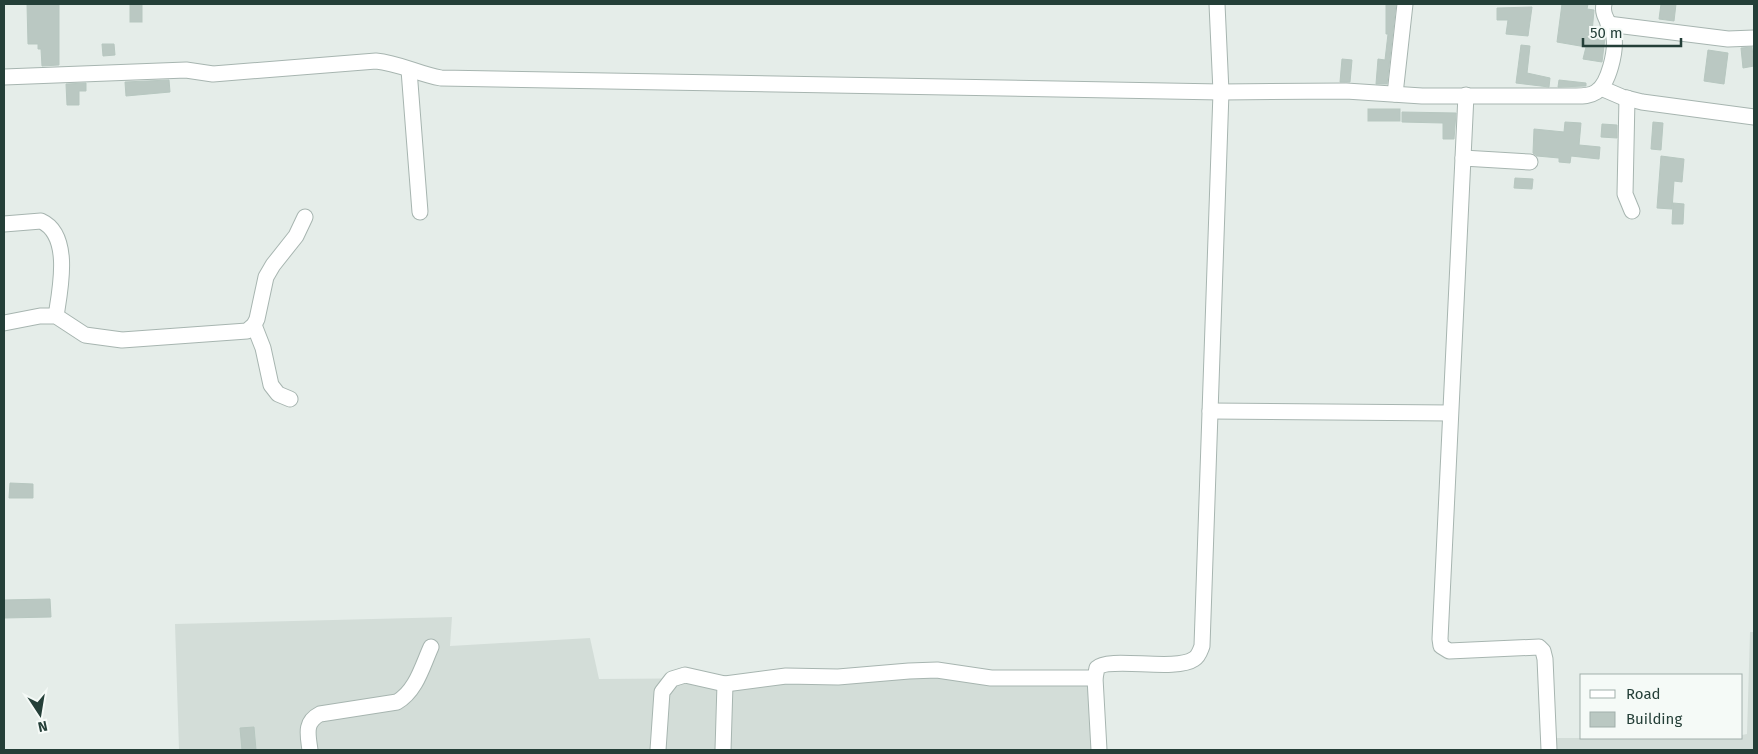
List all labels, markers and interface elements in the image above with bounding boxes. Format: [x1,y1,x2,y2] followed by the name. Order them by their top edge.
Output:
[1583,15,1680,47] scale bar
[1590,24,1623,42] text: 50 m
[1580,674,1743,739] legend
[1626,685,1661,703] text: Road
[15,689,65,739] north arrow
[1626,710,1682,728] text: Building
[36,717,49,736] text: N

